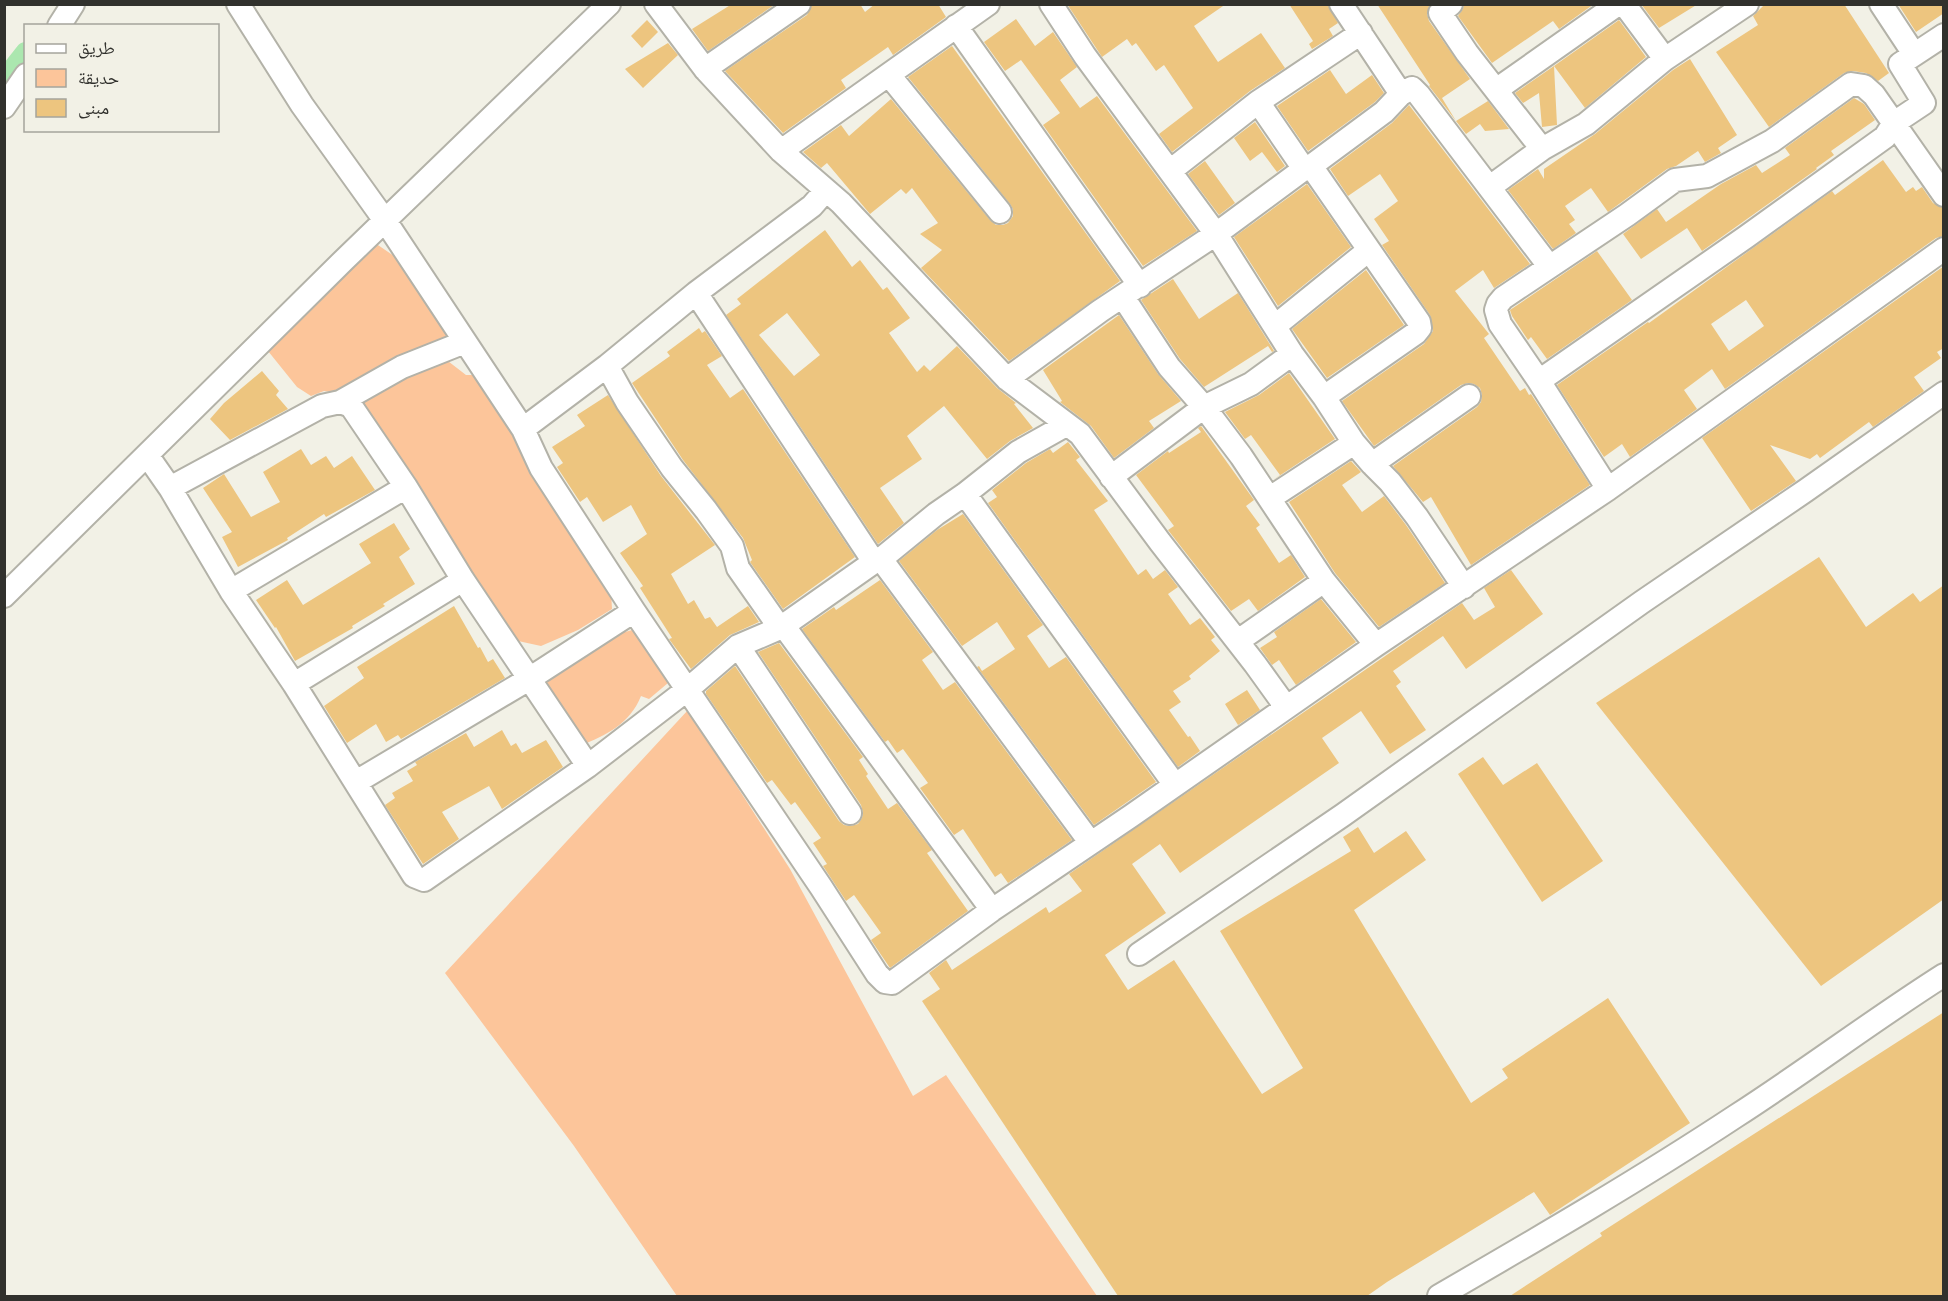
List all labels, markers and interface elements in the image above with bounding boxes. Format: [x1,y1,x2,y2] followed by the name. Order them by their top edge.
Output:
[24,24,219,132] legend
[78,35,115,61] text: طريق
[78,65,119,91] text: حديقة
[78,95,109,121] text: مبنى

